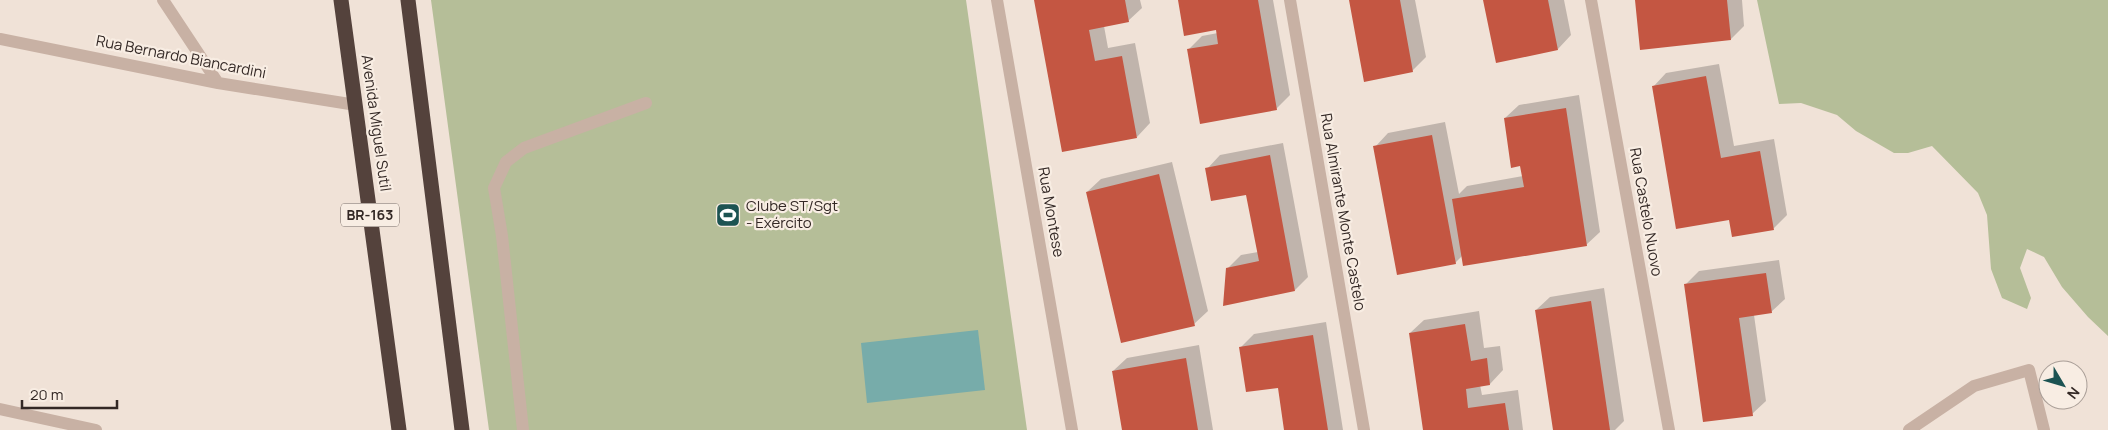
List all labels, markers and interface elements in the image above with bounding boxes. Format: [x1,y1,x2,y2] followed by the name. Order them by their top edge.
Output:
[94,30,268,83] street label: Rua Bernardo Biancardini
[357,53,396,193] street label: Avenida Miguel Sutil
[1316,111,1371,313] street label: Rua Almirante Monte Castelo
[1625,146,1668,278] street label: Rua Castelo Nuovo
[1033,165,1070,259] street label: Rua Montese
[746,195,838,233] place label: Clube ST/Sgt - Exército
[715,202,741,228] sports icon: Clube ST/Sgt - Exército
[341,204,399,226] road number: BR-163
[2038,360,2088,410] north arrow
[22,378,118,410] scale bar
[2063,383,2084,403] text: N
[30,384,63,405] text: 20 m

